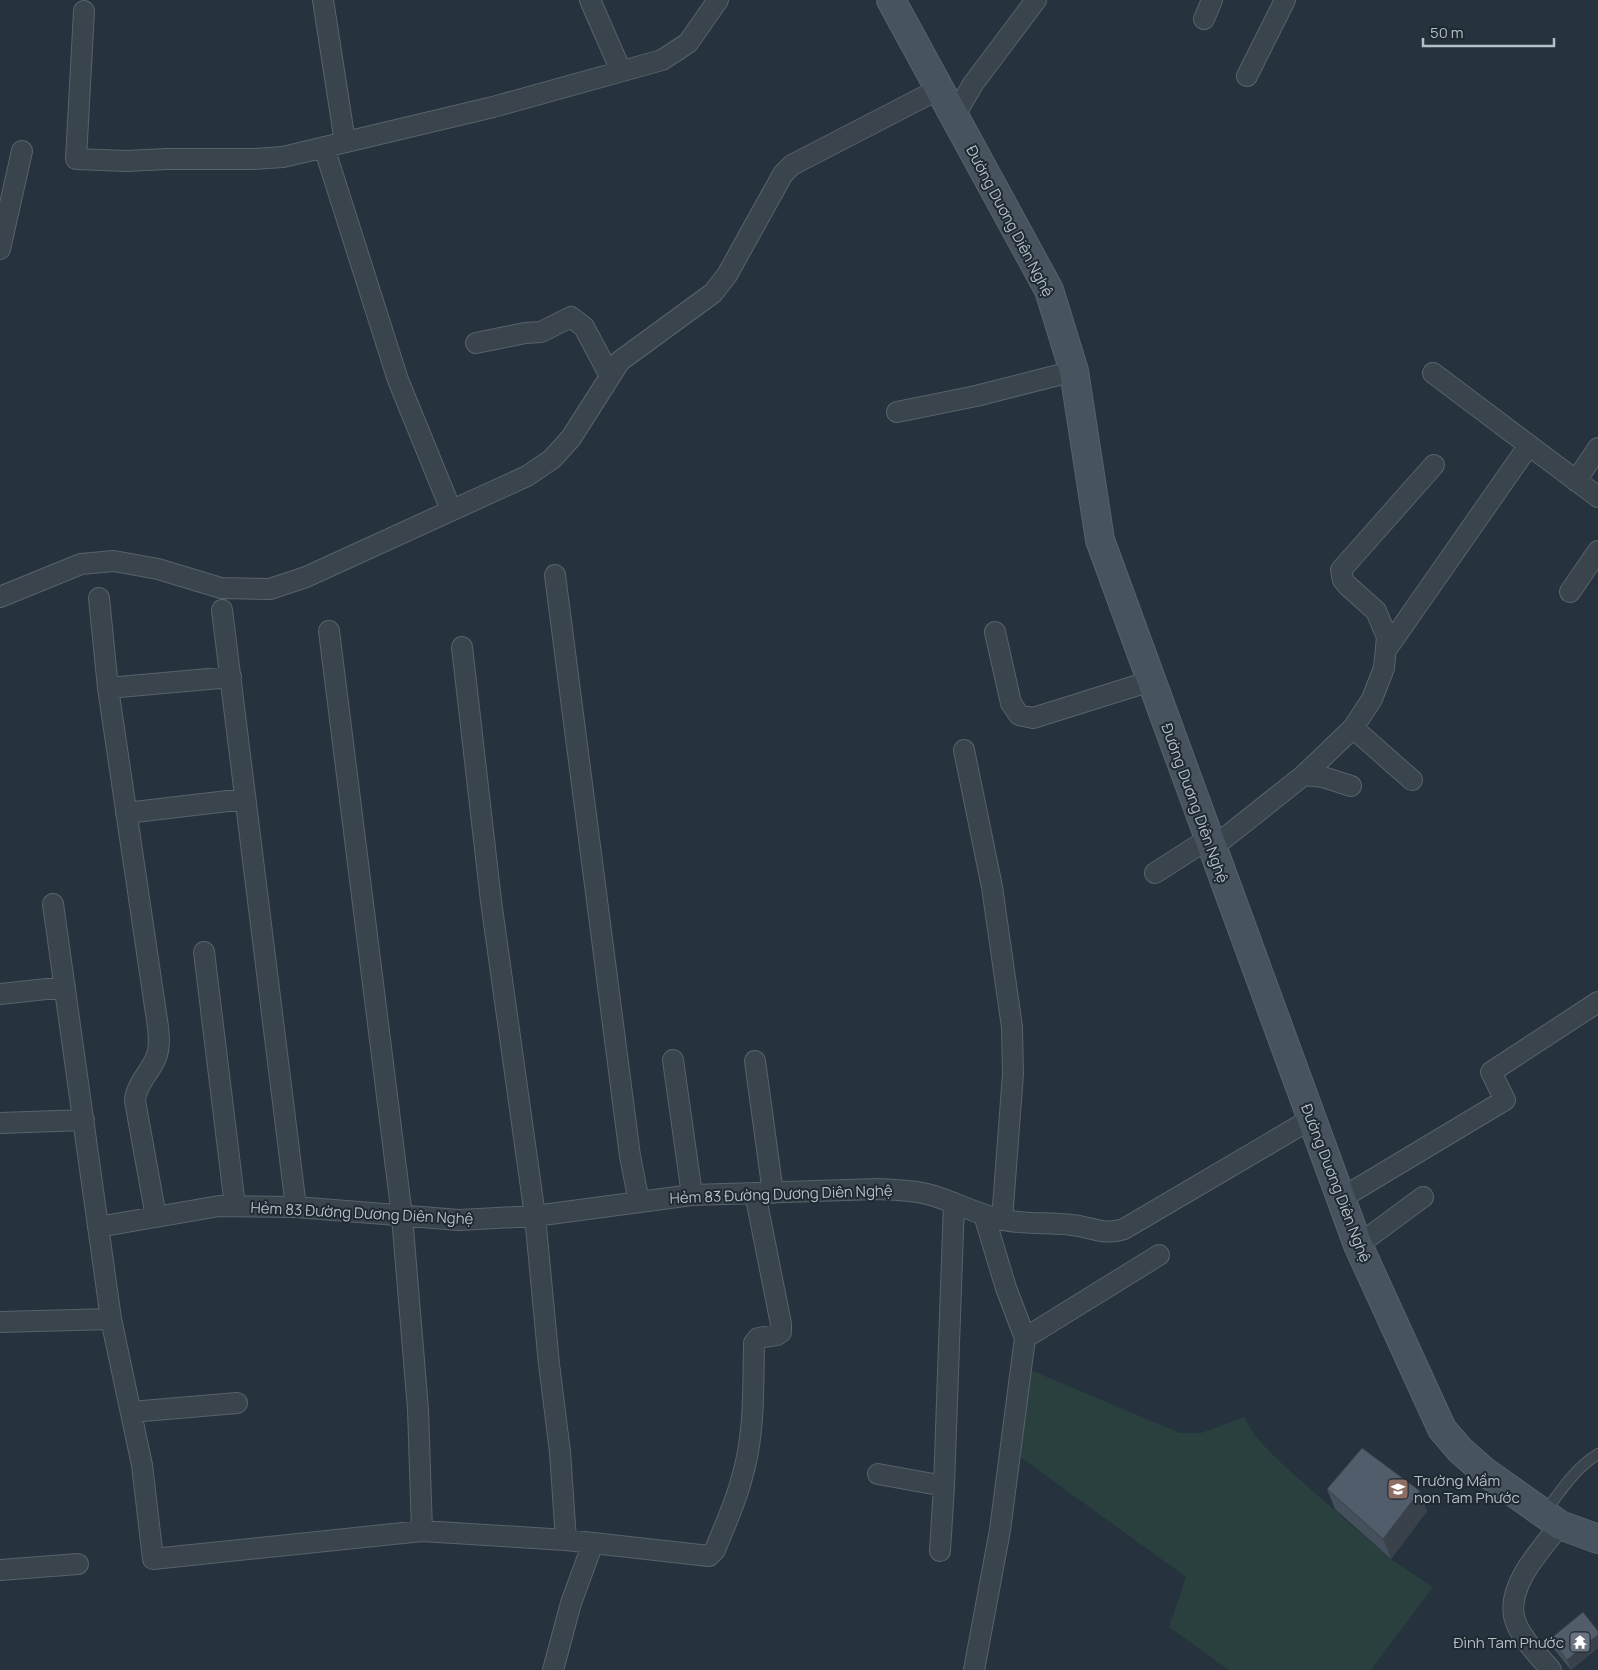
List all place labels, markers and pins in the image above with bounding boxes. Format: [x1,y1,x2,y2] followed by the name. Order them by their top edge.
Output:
[1414,1470,1520,1508] place label: Trường Mầm non Tam Phước
[1386,1477,1410,1501] school or university icon: Trường Mầm non Tam Phước
[1568,1630,1592,1654] temple icon: Đình Tam Phước
[1453,1632,1564,1653] place label: Đình Tam Phước

